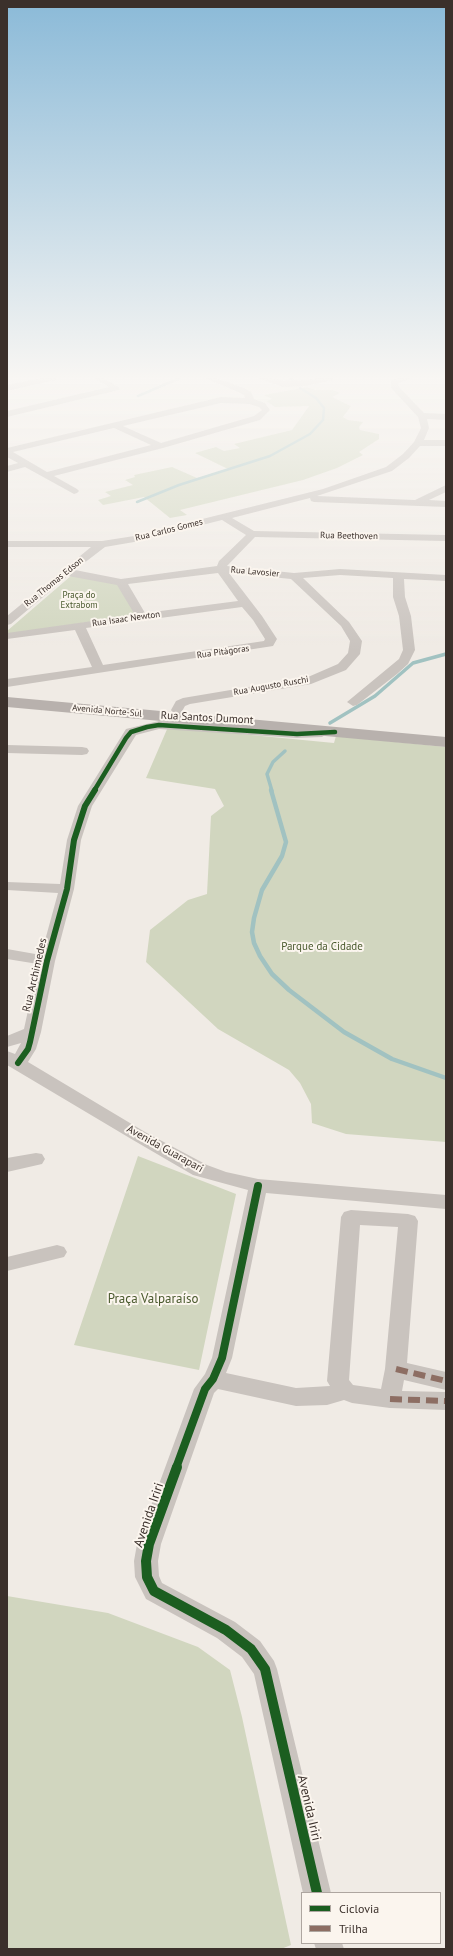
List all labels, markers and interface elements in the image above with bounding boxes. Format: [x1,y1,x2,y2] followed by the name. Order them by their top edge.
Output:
[134,516,204,544] street label: Rua Carlos Gomes
[320,530,378,542] street label: Rua Beethoven
[22,555,86,609] street label: Rua Thomas Edson
[230,564,280,580] street label: Rua Lavosier
[60,590,98,611] park label: Praça do Extrabom
[91,609,161,629] street label: Rua Isaac Newton
[196,643,250,661] street label: Rua Pitágoras
[233,674,309,698] street label: Rua Augusto Ruschi
[72,703,142,719] street label: Avenida Norte-Sul
[160,709,254,727] street label: Rua Santos Dumont
[20,937,50,1013] street label: Rua Archimedes
[281,940,363,954] park label: Parque da Cidade
[124,1123,206,1175] street label: Avenida Guarapari
[108,1291,198,1307] park label: Praça Valparaíso
[131,1481,167,1549] street label: Avenida Iriri
[294,1774,324,1842] street label: Avenida Iriri
[301,1892,441,1944] legend
[339,1901,379,1916] text: Ciclovia
[339,1921,368,1936] text: Trilha

